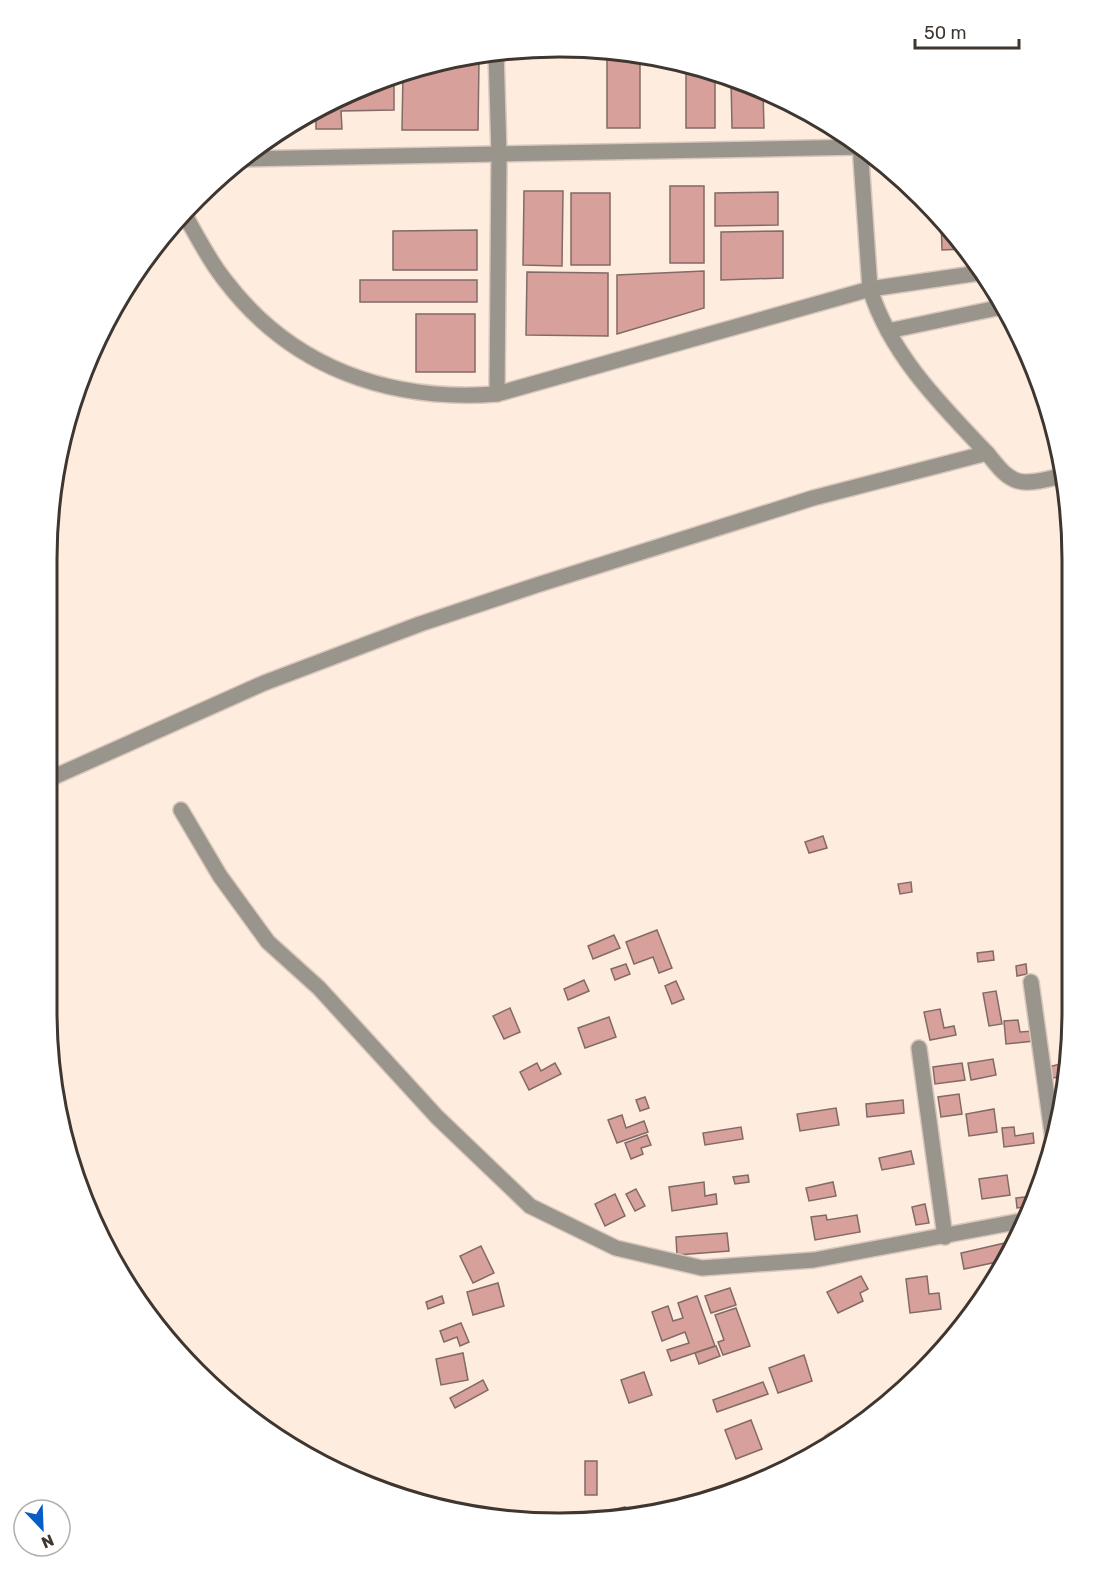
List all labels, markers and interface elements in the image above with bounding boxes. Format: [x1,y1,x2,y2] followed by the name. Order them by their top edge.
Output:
[915,12,1018,50] scale bar
[924,22,967,44] text: 50 m
[12,1498,72,1558] north arrow
[39,1530,57,1552] text: N

